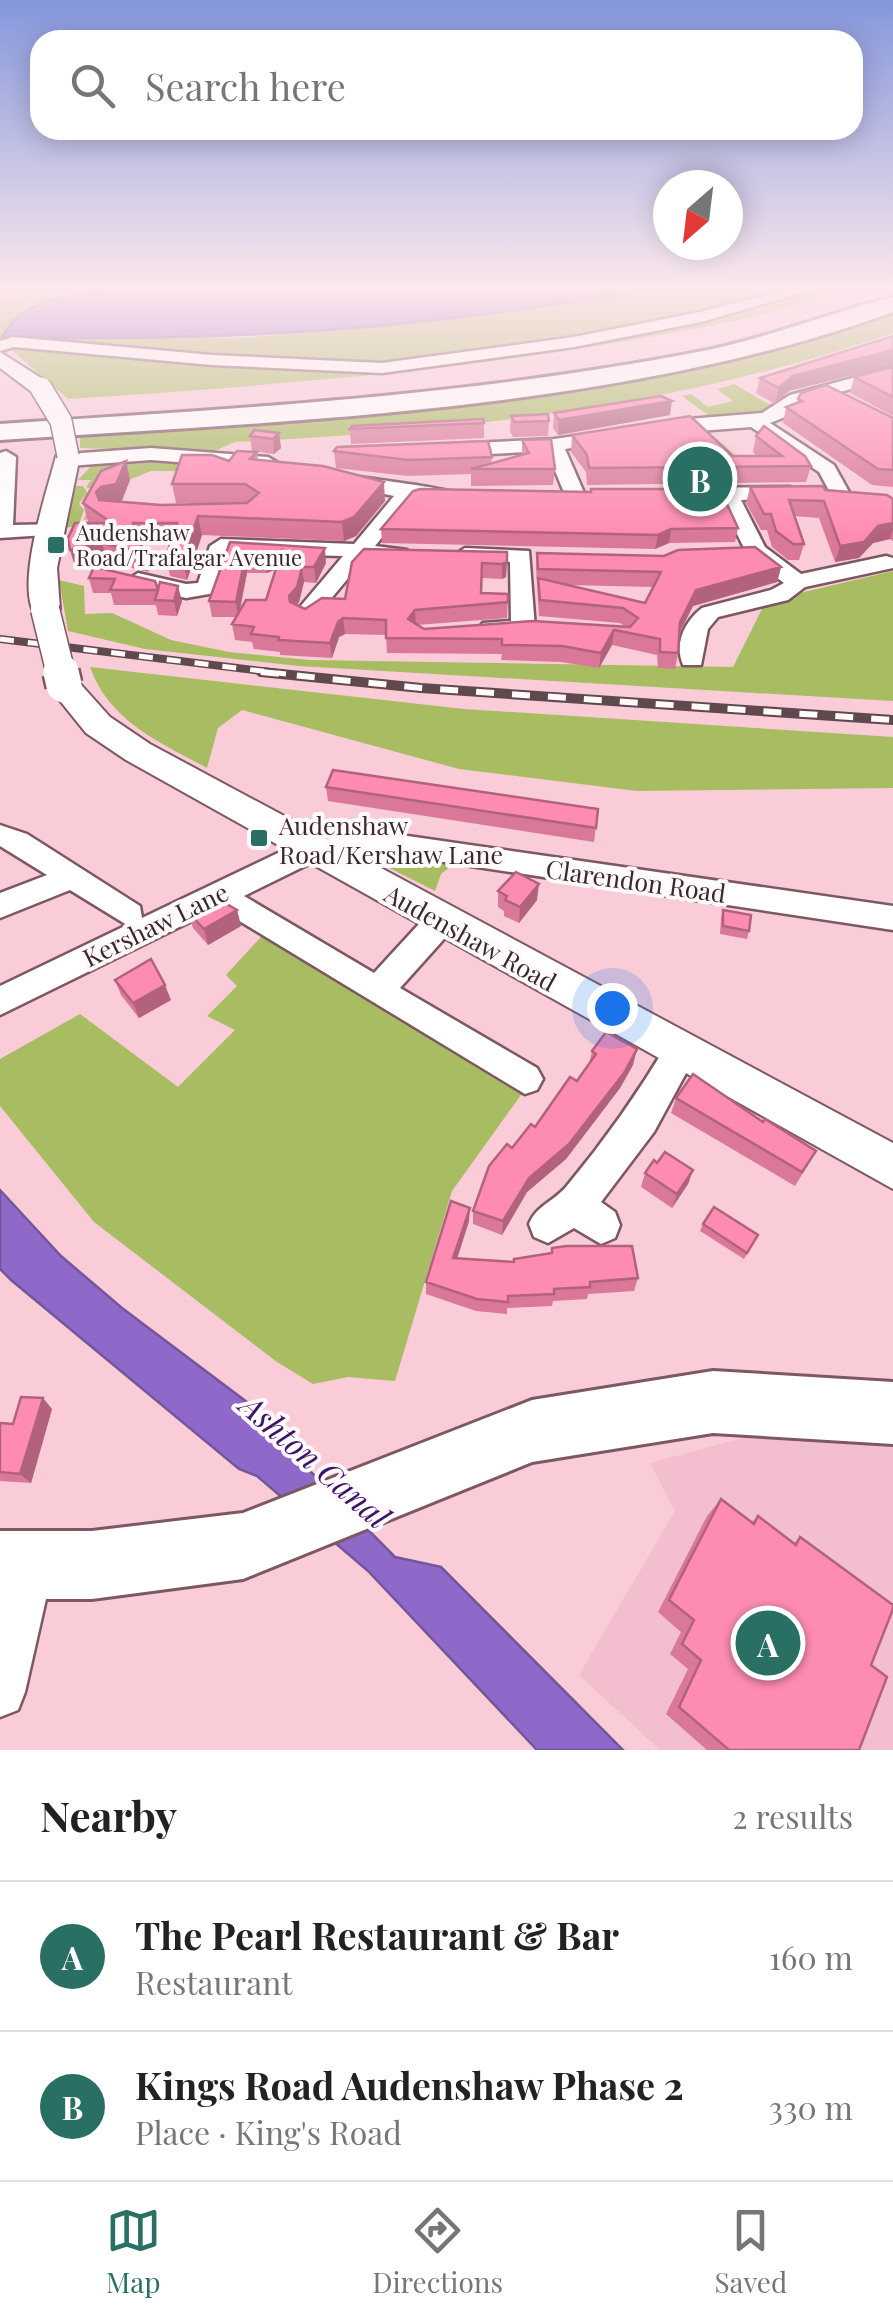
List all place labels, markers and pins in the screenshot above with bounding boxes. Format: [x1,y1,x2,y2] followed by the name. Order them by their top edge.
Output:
[668,442,732,516] pin: B
[75,517,302,572] place label: Audenshaw Road/Trafalgar Avenue
[45,534,67,556] marker: Audenshaw Road/Trafalgar Avenue
[278,808,503,870] place label: Audenshaw Road/Kershaw Lane
[248,827,270,849] marker: Audenshaw Road/Kershaw Lane
[736,1606,800,1680] pin: A

